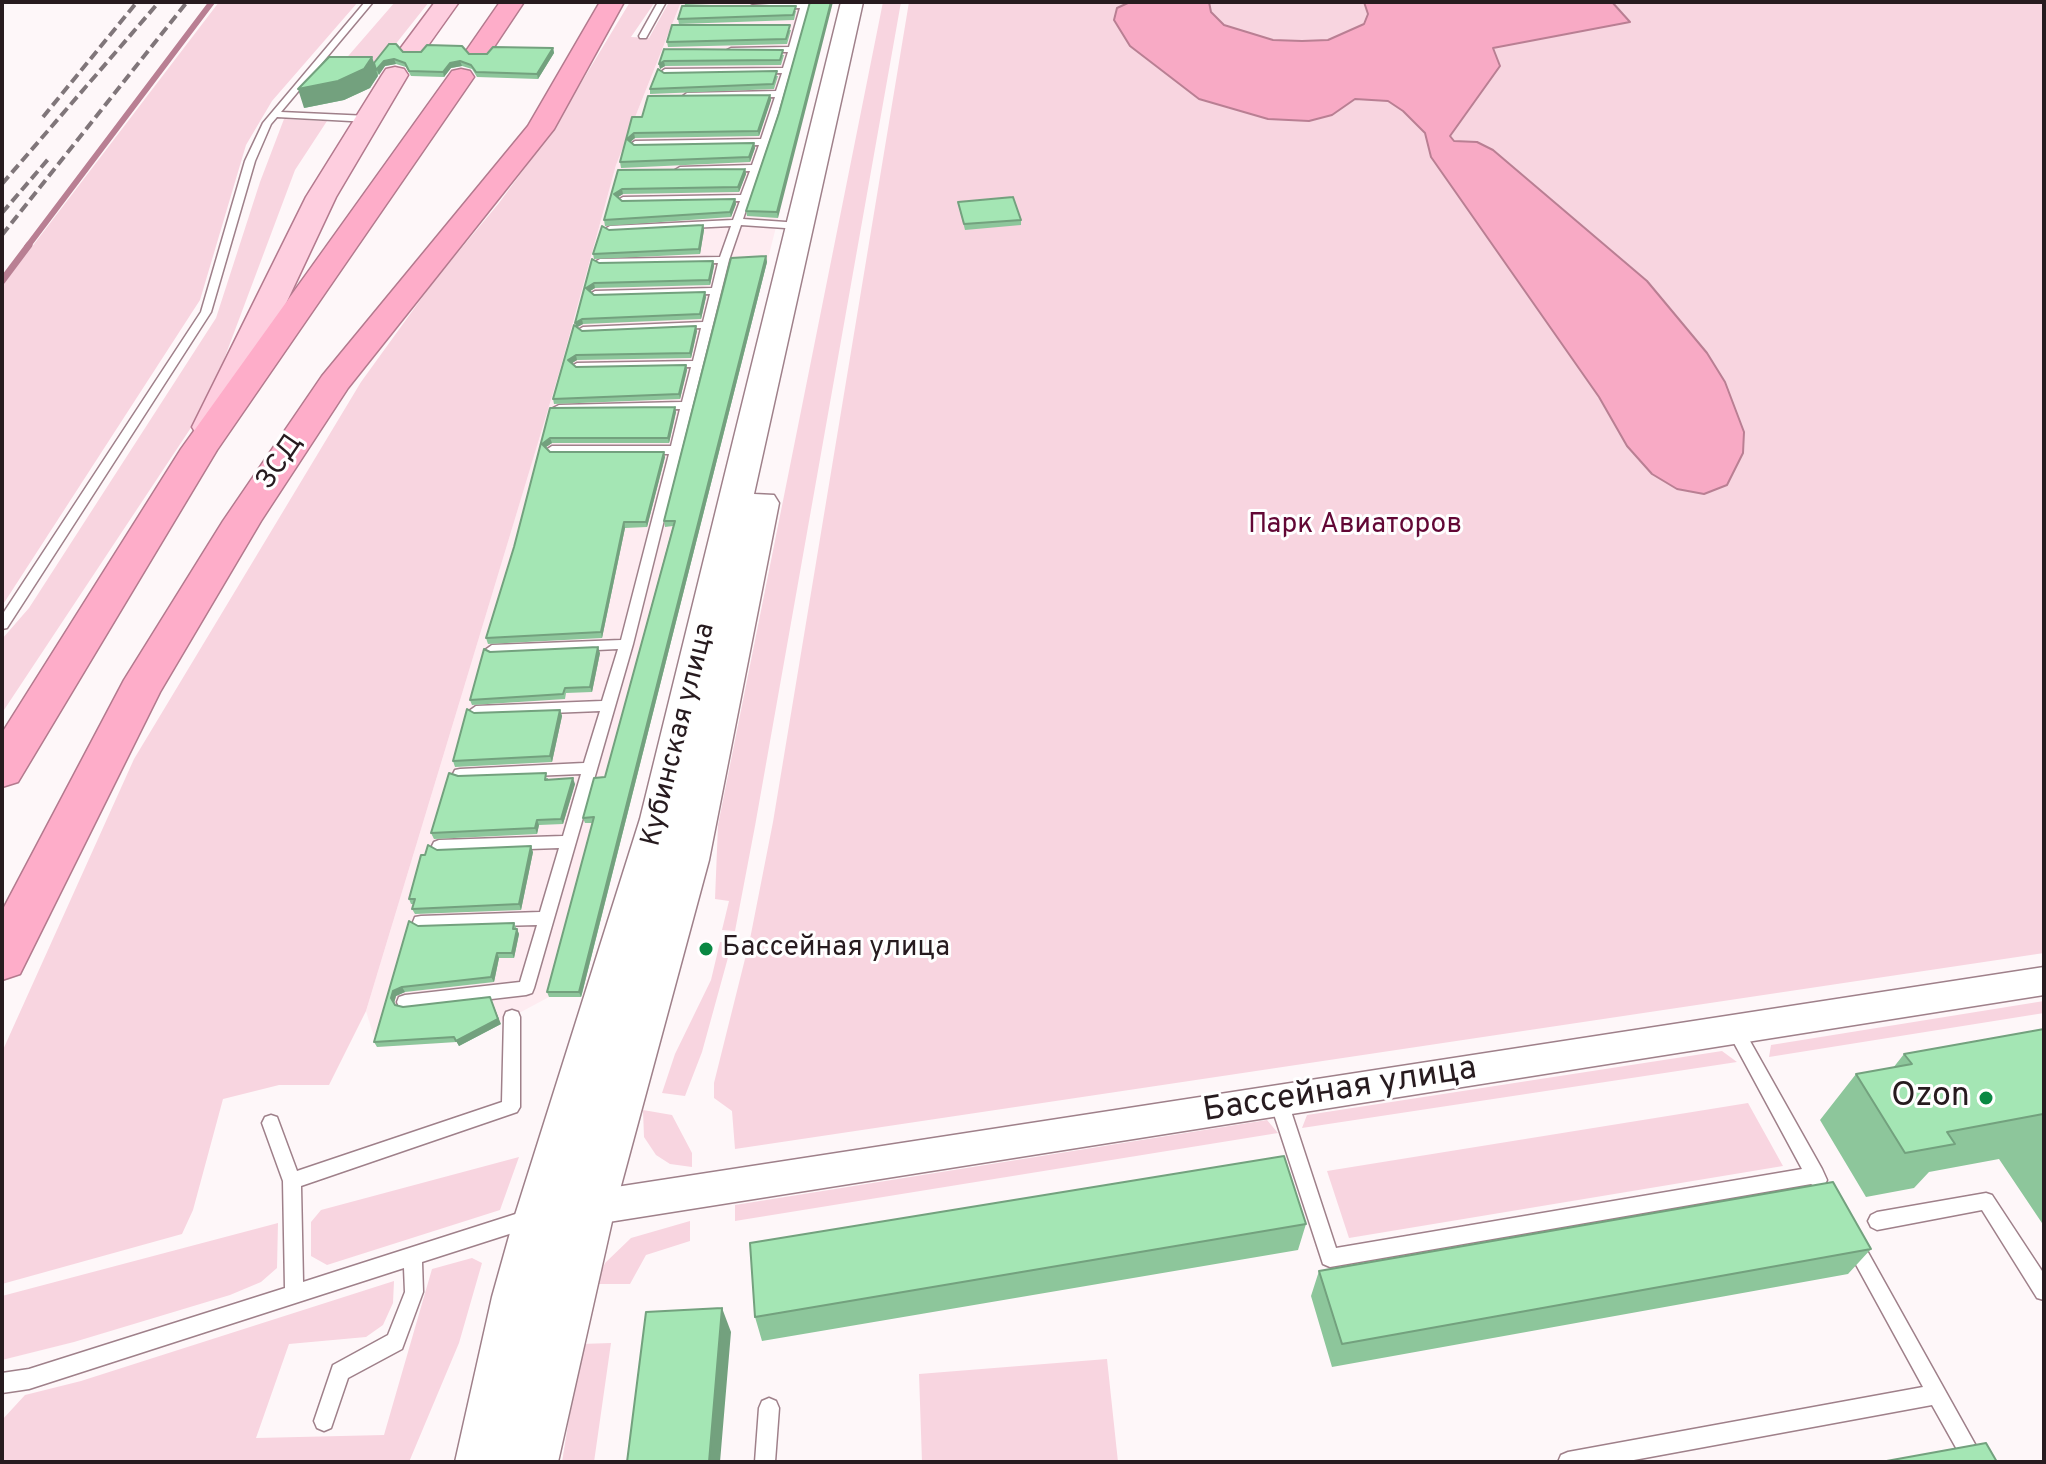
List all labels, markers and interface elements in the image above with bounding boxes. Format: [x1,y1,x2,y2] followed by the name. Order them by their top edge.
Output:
[250,429,312,497] street label: ЗСД
[1248,509,1462,543] park label: Парк Авиаторов
[636,620,724,850] street label: Кубинская улица
[722,932,950,966] place label: Бассейная улица
[697,940,715,958] marker: Бассейная улица
[1200,1050,1480,1134] street label: Бассейная улица
[1891,1078,1970,1118] place label: Ozon
[1977,1089,1995,1107] marker: Ozon

